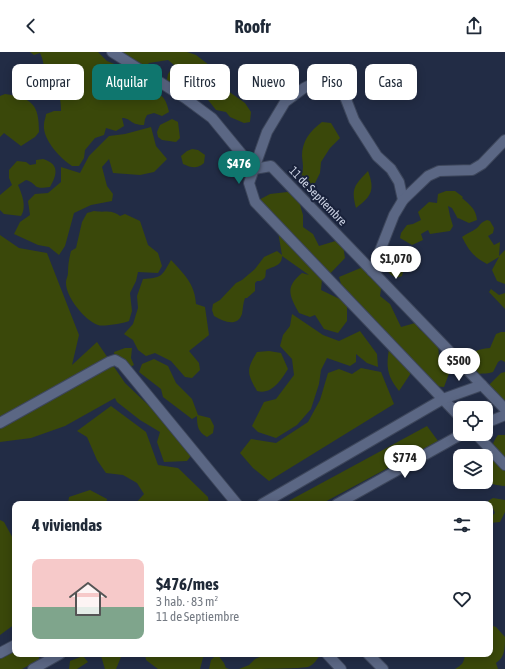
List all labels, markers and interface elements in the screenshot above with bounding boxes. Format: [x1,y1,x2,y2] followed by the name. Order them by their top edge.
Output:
[20,15,42,37] icon: back
[463,15,485,37] icon: share
[234,16,271,37] text: Roofr
[12,64,84,100] chip: Comprar
[92,64,162,100] chip: Alquilar
[170,64,230,100] chip: Filtros
[238,64,299,100] chip: Nuevo
[307,64,357,100] chip: Piso
[365,64,417,100] chip: Casa
[215,151,263,185] pin: $476
[227,156,251,171] text: $476
[286,163,350,229] street label: 11 de Septiembre
[363,246,429,280] pin: $1,070
[380,251,412,266] text: $1,070
[435,348,483,382] pin: $500
[447,353,471,368] text: $500
[453,401,493,489] map controls
[453,401,493,441] button: locate
[381,445,429,479] pin: $774
[453,449,493,489] button: layers
[393,450,417,465] text: $774
[451,514,473,536] icon: filters
[32,515,102,535] text: 4 viviendas
[156,574,219,594] text: $476/mes
[64,575,112,623] icon: home
[451,588,473,610] icon: heart
[156,594,218,609] text: 3 hab. · 83 m²
[156,609,239,624] text: 11 de Septiembre

